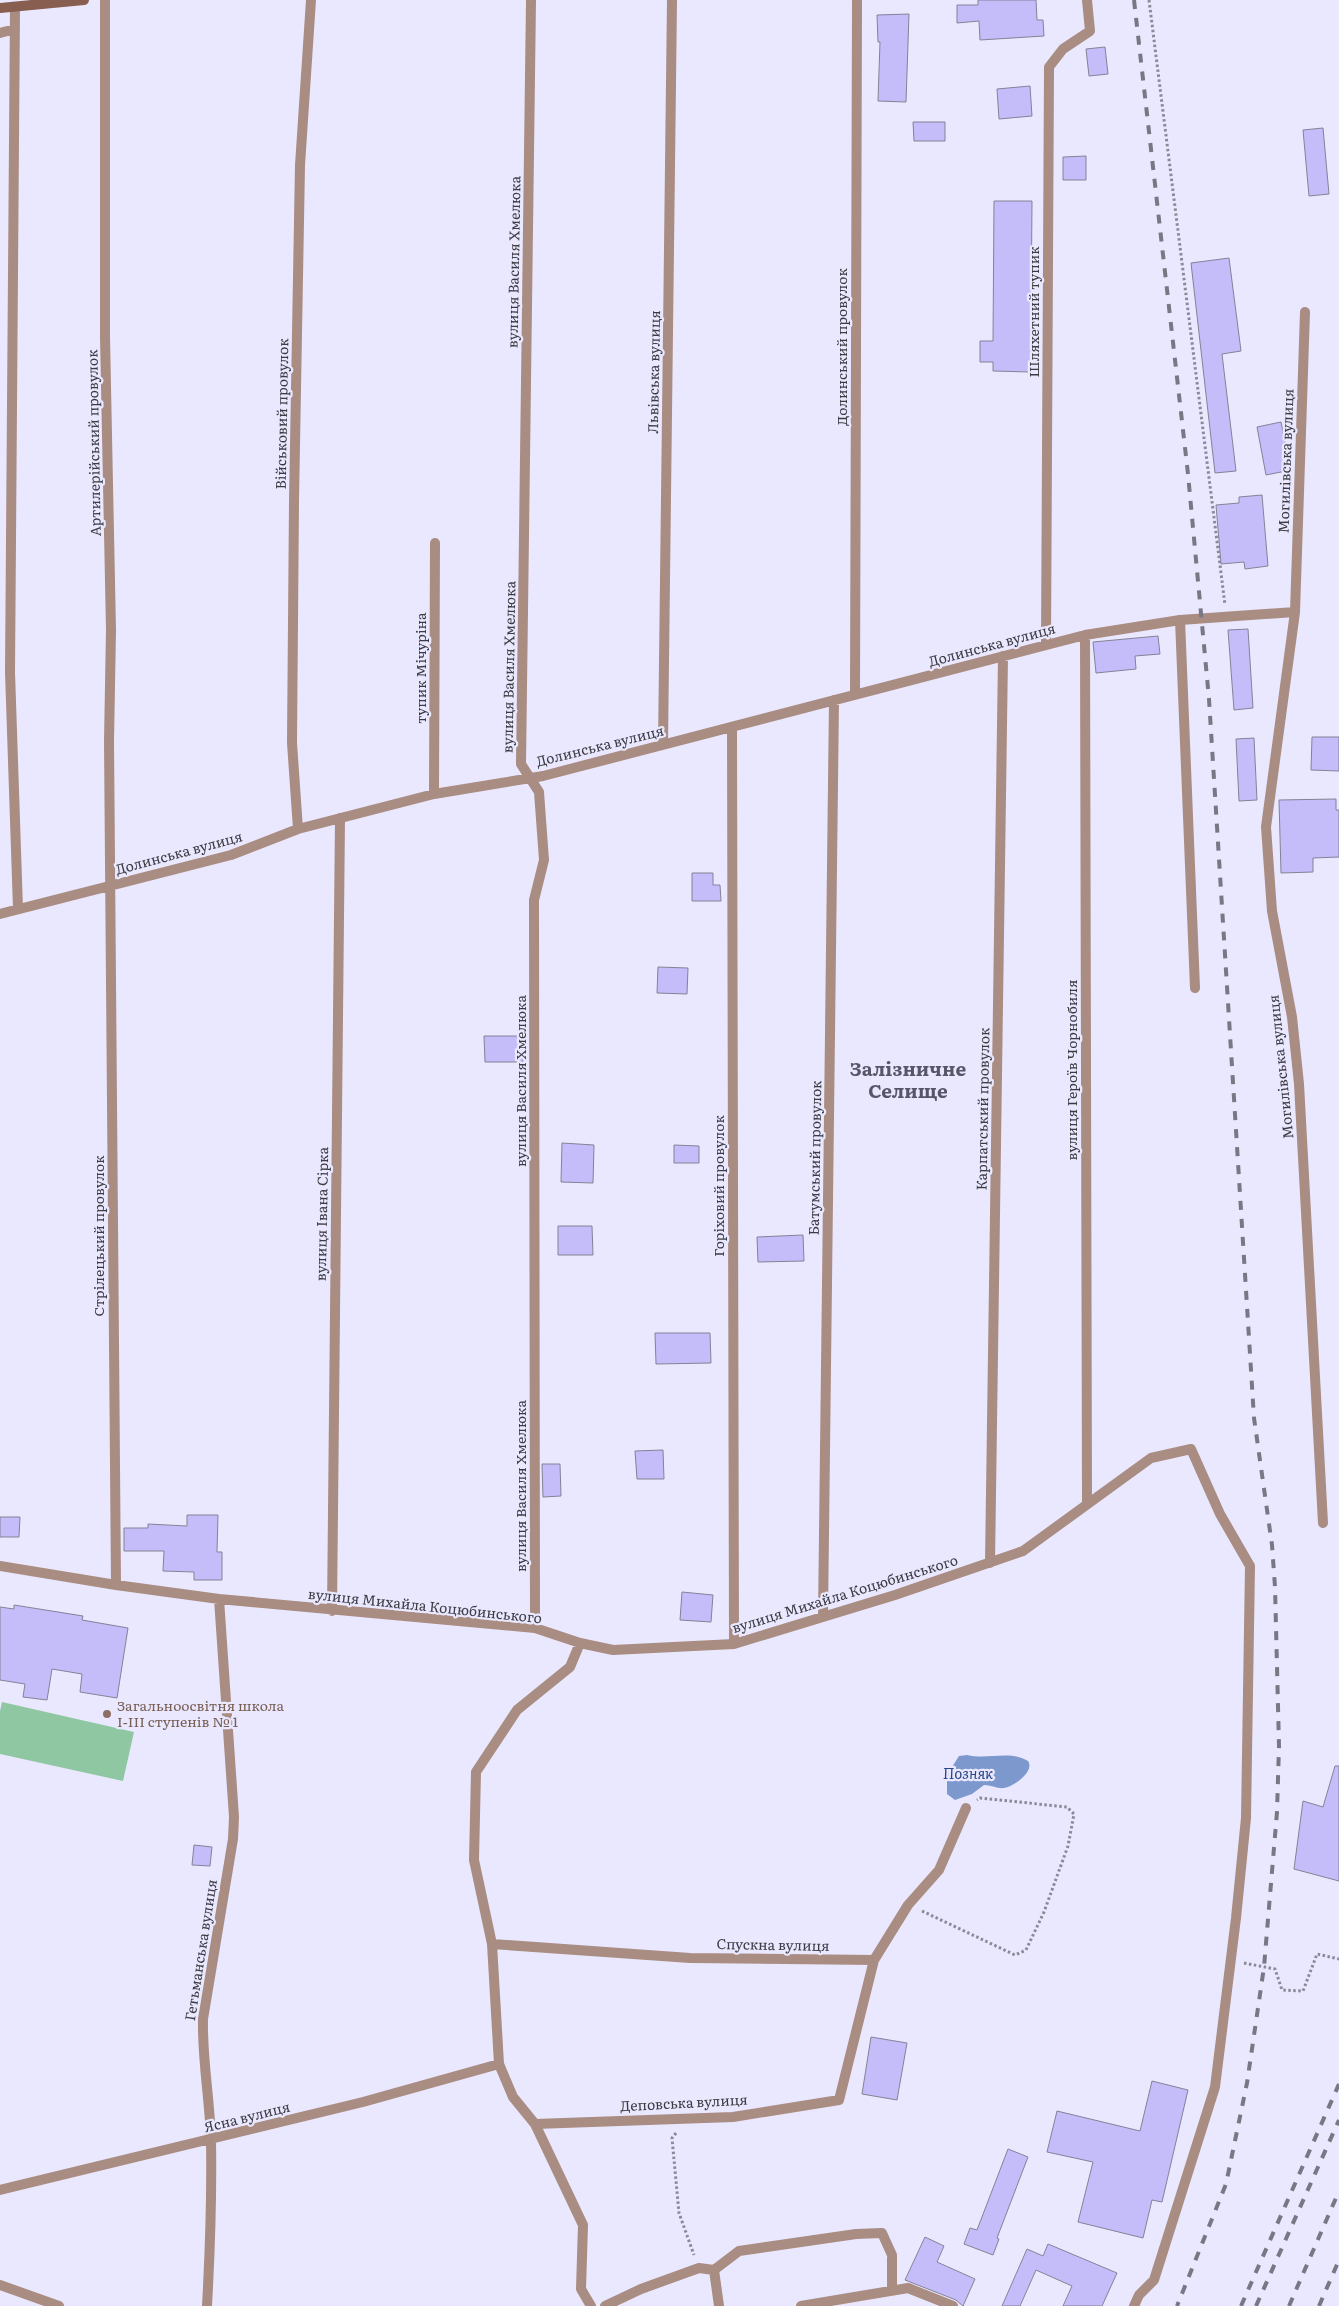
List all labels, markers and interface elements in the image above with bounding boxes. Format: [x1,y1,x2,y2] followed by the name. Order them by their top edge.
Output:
[501,175,525,348] street label: вулиця Василя Хмелюка
[1023,246,1043,378] street label: Шляхетний тупик
[831,268,851,426] street label: Долинський провулок
[642,310,664,434] street label: Львівська вулиця
[270,338,292,490] street label: Військовий провулок
[81,349,105,537] street label: Артилерійський провулок
[1272,388,1298,534] street label: Могилівська вулиця
[496,580,520,753] street label: вулиця Василя Хмелюка
[410,612,430,724] street label: тупик Мічуріна
[926,617,1057,671] street label: Долинська вулиця
[534,720,666,771] street label: Долинська вулиця
[113,825,244,879] street label: Долинська вулиця
[1061,980,1081,1160] street label: вулиця Героїв Чорнобиля
[510,994,530,1167] street label: вулиця Василя Хмелюка
[1262,994,1298,1140] street label: Могилівська вулиця
[971,1027,993,1191] street label: Карпатський провулок
[850,1054,966,1104] district label: Залізничне Селище
[803,1080,825,1236] street label: Батумський провулок
[708,1115,728,1257] street label: Горіховий провулок
[310,1146,332,1281] street label: вулиця Івана Сірка
[88,1155,108,1316] street label: Стрілецький провулок
[510,1399,530,1572] street label: вулиця Василя Хмелюка
[729,1549,960,1637] street label: вулиця Михайла Коцюбинського
[307,1583,543,1627] street label: вулиця Михайла Коцюбинського
[117,1695,285,1731] place label: Загальноосвітня школа І-ІІІ ступенів № 1
[101,1708,113,1720] marker: Загальноосвітня школа І-ІІІ ступенів № 1
[943,1761,993,1784] water label: Позняк
[179,1878,221,2022] street label: Гетьманська вулиця
[716,1933,830,1955] street label: Спускна вулиця
[620,2089,748,2115] street label: Деповська вулиця
[202,2096,292,2136] street label: Ясна вулиця

